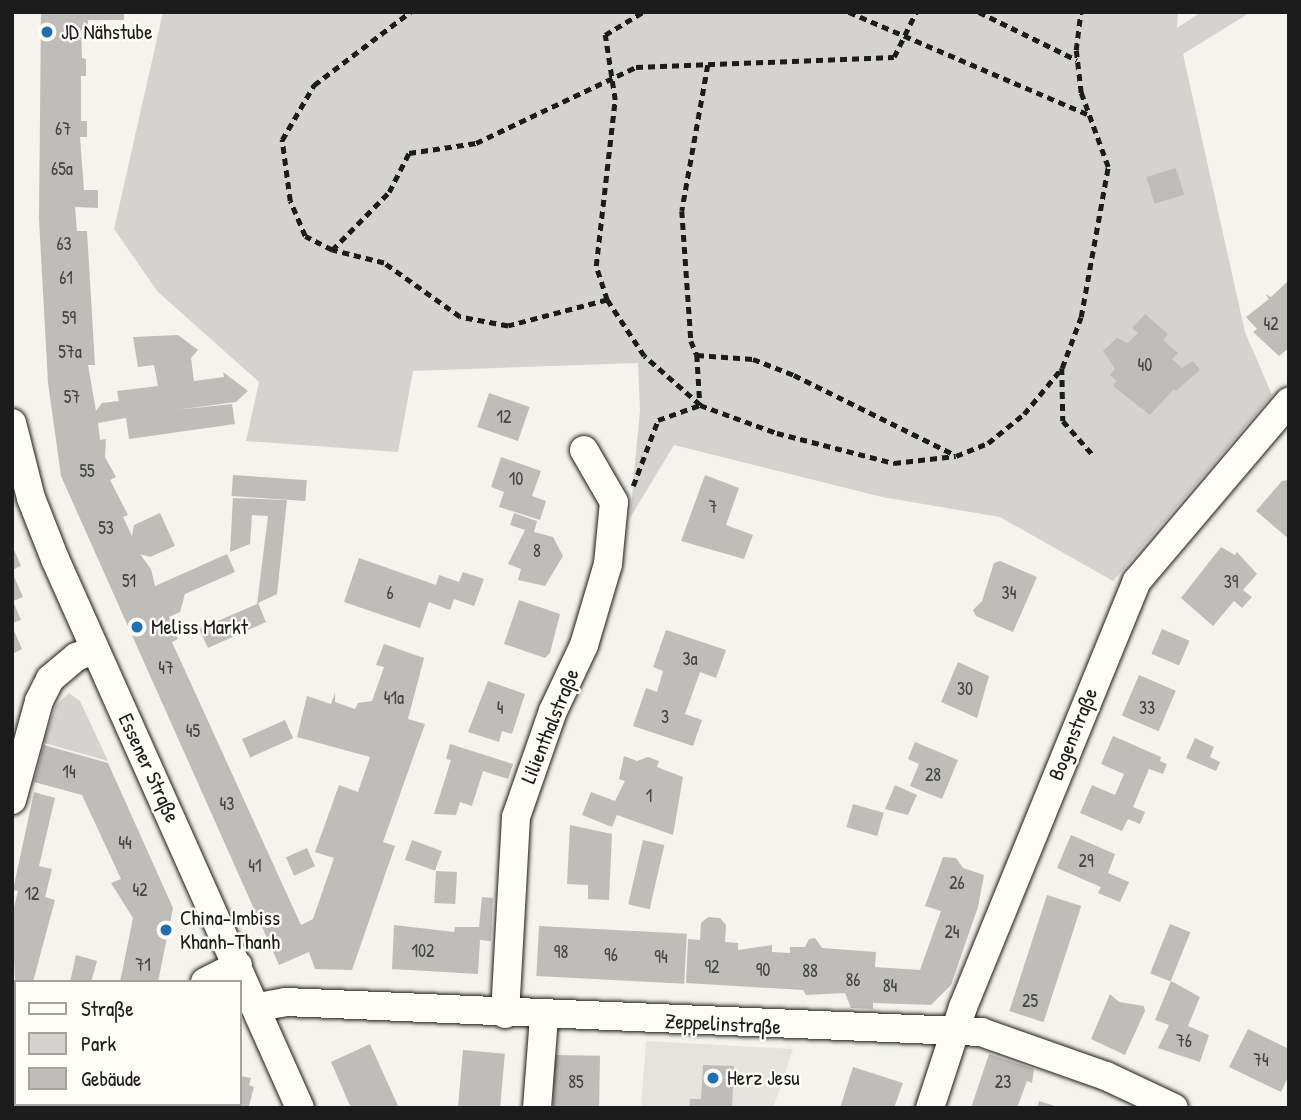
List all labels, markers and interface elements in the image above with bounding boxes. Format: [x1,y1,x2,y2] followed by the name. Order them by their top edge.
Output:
[61,19,153,45] place label: JD Nähstube
[39,24,55,40] marker: JD Nähstube
[55,118,71,140] house number: 67
[51,158,73,180] house number: 65a
[56,233,72,255] house number: 63
[59,267,73,289] house number: 61
[62,307,76,329] house number: 59
[1263,313,1279,335] house number: 42
[58,341,82,363] house number: 57a
[1138,354,1152,376] house number: 40
[64,386,80,408] house number: 57
[497,406,511,428] house number: 12
[79,460,95,482] house number: 55
[509,468,523,490] house number: 10
[709,496,717,518] house number: 7
[98,517,114,539] house number: 53
[533,540,541,562] house number: 8
[122,570,136,592] house number: 51
[1224,571,1238,593] house number: 39
[386,582,394,604] house number: 6
[1002,582,1016,604] house number: 34
[151,614,248,640] place label: Meliss Markt
[129,619,145,635] marker: Meliss Markt
[682,648,698,670] house number: 3a
[158,657,174,679] house number: 47
[516,665,584,787] street label: Lilienthalstraße
[957,678,973,700] house number: 30
[1043,684,1103,784] street label: Bogenstraße
[384,687,404,709] house number: 41a
[497,697,503,719] house number: 4
[1139,697,1155,719] house number: 33
[661,706,669,728] house number: 3
[113,710,185,826] street label: Essener Straße
[186,720,200,742] house number: 45
[62,761,76,783] house number: 14
[925,764,941,786] house number: 28
[646,785,652,807] house number: 1
[220,793,234,815] house number: 43
[118,832,132,854] house number: 44
[1078,850,1094,872] house number: 29
[248,855,262,877] house number: 41
[949,872,965,894] house number: 26
[132,879,148,901] house number: 42
[25,883,39,905] house number: 12
[180,905,280,955] place label: China-Imbiss Khanh-Thanh
[944,921,960,943] house number: 24
[158,922,174,938] marker: China-Imbiss Khanh-Thanh
[411,940,435,962] house number: 102
[554,941,568,963] house number: 98
[604,944,618,966] house number: 96
[654,946,668,968] house number: 94
[135,954,151,976] house number: 71
[704,956,720,978] house number: 92
[756,959,770,981] house number: 90
[802,960,818,982] house number: 88
[846,969,860,991] house number: 86
[883,975,897,997] house number: 84
[14,980,242,1106] legend
[1022,990,1038,1012] house number: 25
[81,994,134,1023] text: Straße
[664,1008,782,1040] street label: Zeppelinstraße
[81,1029,116,1058] text: Park
[1176,1030,1192,1052] house number: 76
[1253,1049,1269,1071] house number: 74
[81,1064,141,1093] text: Gebäude
[727,1065,800,1091] place label: Herz Jesu
[705,1070,721,1086] marker: Herz Jesu
[568,1071,584,1093] house number: 85
[995,1071,1011,1093] house number: 23

